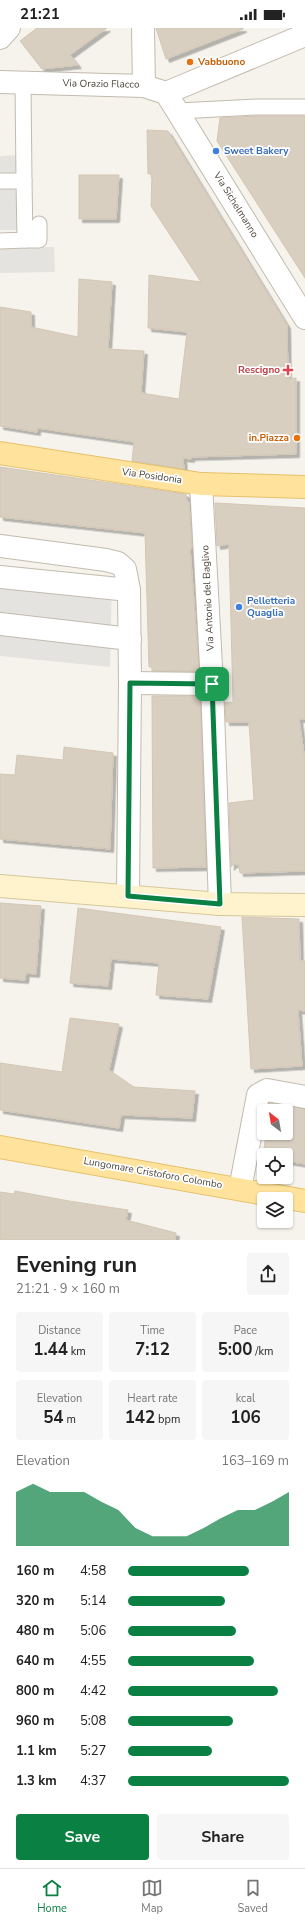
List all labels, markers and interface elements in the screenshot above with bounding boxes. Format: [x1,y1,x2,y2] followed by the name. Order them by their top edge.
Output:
[20,4,60,24] text: 21:21
[197,55,245,69] place label: Vabbuono
[185,57,195,67] marker: Vabbuono
[61,76,140,92] street label: Via Orazio Flacco
[224,144,289,158] place label: Sweet Bakery
[211,146,221,156] marker: Sweet Bakery
[210,169,262,241] street label: Via Sichelmanno
[238,363,280,377] place label: Rescigno
[283,365,293,375] marker: Rescigno
[249,431,289,445] place label: in.Piazza
[292,433,302,443] marker: in.Piazza
[120,465,183,487] street label: Via Posidonia
[198,544,218,652] street label: Via Antonio del Baglivo
[247,594,295,620] place label: Pelletteria Quaglia
[234,602,244,612] marker: Pelletteria Quaglia
[195,667,229,701] pin
[201,673,223,695] icon: arrive
[257,1104,293,1140] north arrow
[257,1104,293,1228] map controls
[257,1148,293,1184] button: locate
[83,1154,224,1192] street label: Lungomare Cristoforo Colombo
[257,1192,293,1228] button: layers
[16,1250,137,1280] text: Evening run
[247,1253,289,1295] button: share
[16,1280,120,1298] text: 21:21 · 9 × 160 m
[38,1323,81,1338] text: Distance
[140,1323,165,1338] text: Time
[234,1323,257,1338] text: Pace
[33,1338,68,1361] text: 1.44
[135,1338,170,1361] text: 7:12
[218,1338,253,1361] text: 5:00
[68,1344,86,1359] text: km
[253,1344,273,1359] text: /km
[37,1391,82,1406] text: Elevation
[127,1391,178,1406] text: Heart rate
[236,1391,255,1406] text: kcal
[43,1406,64,1429] text: 54
[125,1406,155,1429] text: 142
[230,1406,261,1429] text: 106
[64,1412,76,1427] text: m
[155,1412,180,1427] text: bpm
[16,1452,70,1470] text: Elevation
[221,1452,289,1470] text: 163–169 m
[16,1562,54,1580] text: 160 m
[80,1562,106,1580] text: 4:58
[16,1592,54,1610] text: 320 m
[80,1592,106,1610] text: 5:14
[16,1622,54,1640] text: 480 m
[80,1622,106,1640] text: 5:06
[16,1652,54,1670] text: 640 m
[80,1652,106,1670] text: 4:55
[16,1682,54,1700] text: 800 m
[80,1682,106,1700] text: 4:42
[16,1712,54,1730] text: 960 m
[80,1712,106,1730] text: 5:08
[16,1742,57,1760] text: 1.1 km
[80,1742,106,1760] text: 5:27
[16,1772,57,1790] text: 1.3 km
[80,1772,106,1790] text: 4:37
[16,1814,149,1860] button: Save
[157,1814,289,1860] button: Share
[37,1877,67,1916] tab: Home
[141,1877,163,1916] tab: Map
[237,1877,268,1916] tab: Saved

